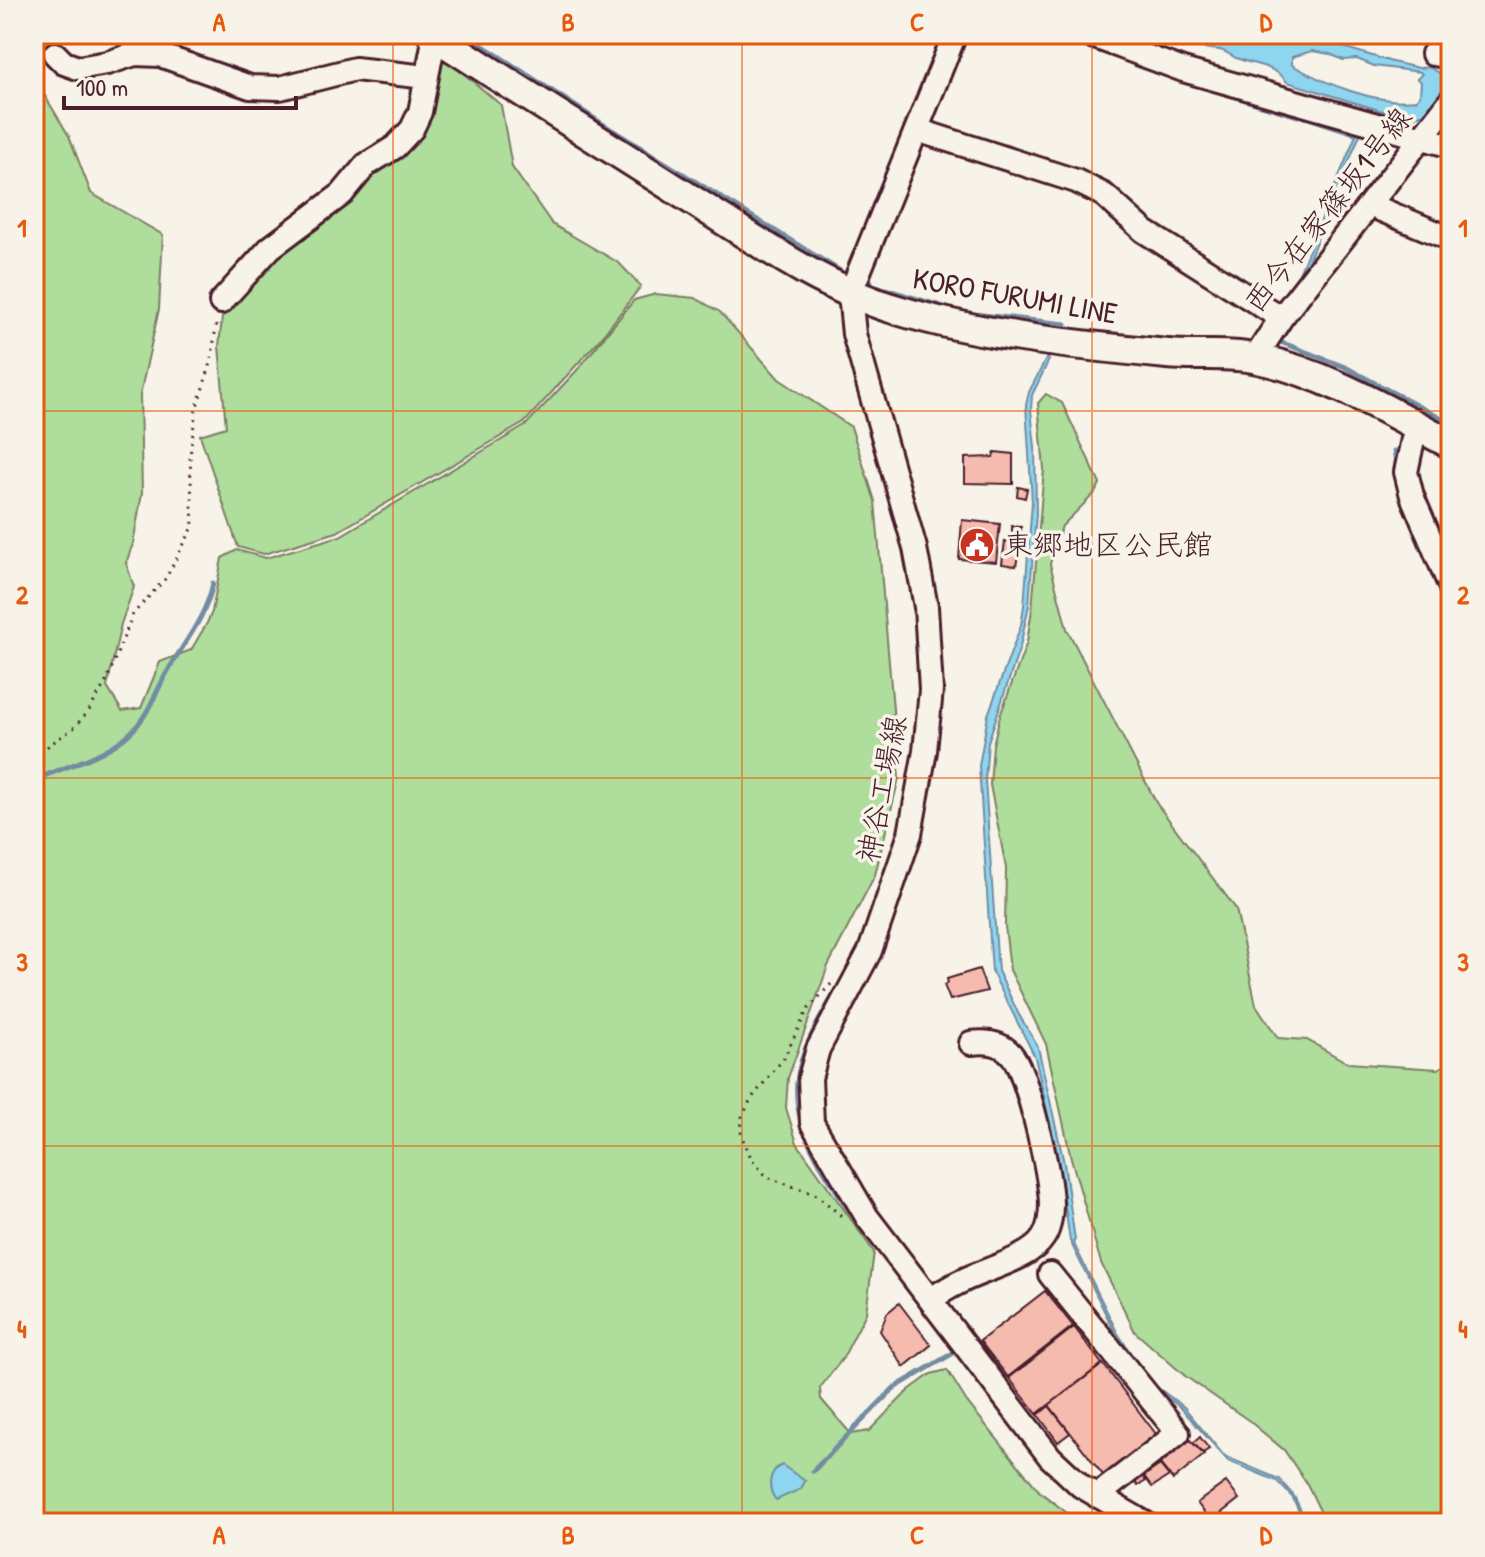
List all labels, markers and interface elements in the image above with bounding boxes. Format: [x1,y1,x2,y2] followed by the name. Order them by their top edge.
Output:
[213,4,226,39] text: A
[561,4,575,39] text: B
[910,4,924,39] text: C
[1260,4,1273,39] text: D
[64,60,296,110] scale bar
[76,71,128,103] text: 100 m
[1234,98,1420,321] street label: 西今在家篠坂1号線
[17,210,27,245] text: 1
[1458,210,1468,245] text: 1
[910,257,1120,333] street label: KORO FURUMI LINE
[1003,524,1213,564] place label: 東郷地区公民館
[958,526,996,564] public building icon: 東郷地区公民館
[16,577,29,612] text: 2
[1457,577,1470,612] text: 2
[847,711,915,866] street label: 神谷工場線
[16,944,28,979] text: 3
[1457,944,1469,979] text: 3
[17,1311,27,1346] text: 4
[1458,1311,1468,1346] text: 4
[213,1517,226,1552] text: A
[561,1517,575,1552] text: B
[910,1517,924,1552] text: C
[1260,1517,1273,1552] text: D

